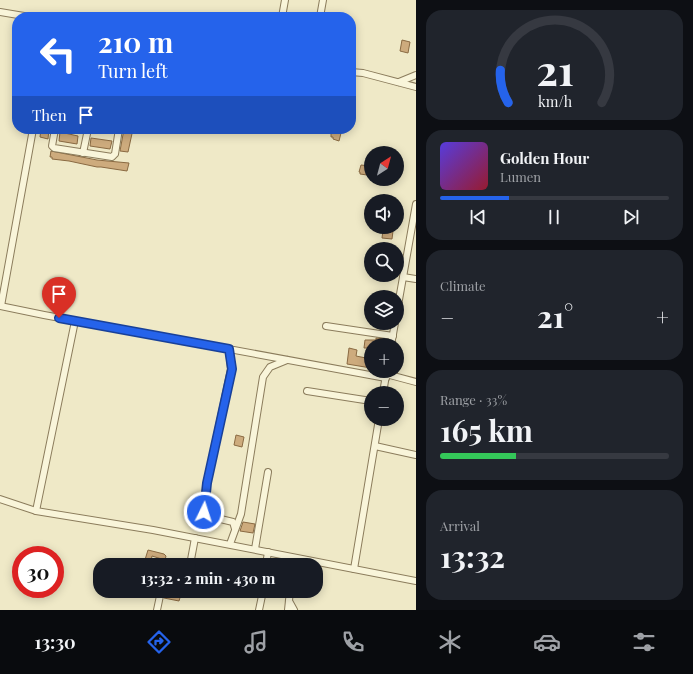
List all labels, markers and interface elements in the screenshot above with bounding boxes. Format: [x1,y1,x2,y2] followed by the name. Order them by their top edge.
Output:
[98,23,173,60] text: 210 m
[32,28,84,80] icon: left
[536,41,573,96] text: 21
[98,59,168,83] text: Turn left
[537,92,572,111] text: km/h
[75,104,97,126] icon: arrive
[32,105,67,125] text: Then
[364,146,404,186] north arrow
[364,146,404,426] map controls
[500,148,589,168] text: Golden Hour
[500,168,541,185] text: Lumen
[364,194,404,234] button: sound
[467,206,489,228] icon: previous
[543,206,565,228] icon: pause
[620,206,642,228] icon: next
[364,242,404,282] button: search
[42,277,76,318] pin
[440,277,486,294] text: Climate
[48,283,70,305] icon: arrive
[364,290,404,330] button: layers
[537,296,573,336] text: 21°
[440,302,454,332] text: −
[656,302,669,332] text: +
[364,338,404,378] button: +
[364,386,404,426] button: −
[440,391,507,408] text: Range · 33%
[440,410,533,450] text: 165 km
[183,491,225,533] position arrow
[440,517,480,534] text: Arrival
[440,536,505,576] text: 13:32
[12,546,64,598] speed limit sign: 30
[141,568,275,588] text: 13:32 · 2 min · 430 m
[145,628,173,656] icon: directions
[242,628,270,656] icon: music
[339,628,367,656] icon: phone
[436,628,464,656] icon: climate
[533,628,561,656] icon: car
[630,628,658,656] icon: filters
[35,630,76,654] text: 13:30

